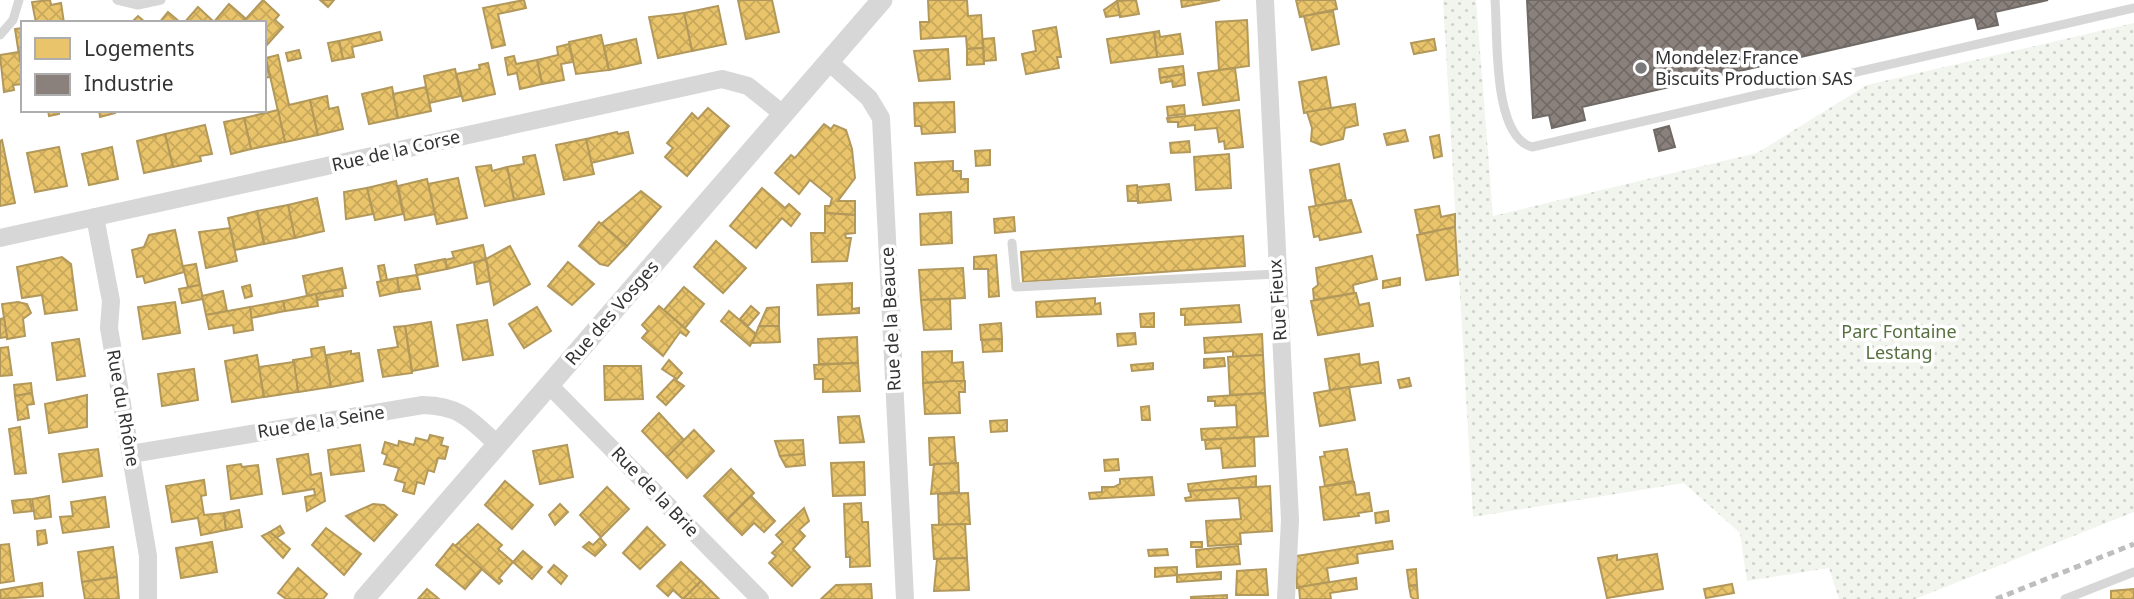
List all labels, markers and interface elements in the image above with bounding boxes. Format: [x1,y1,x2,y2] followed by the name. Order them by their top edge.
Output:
[21,21,266,112] legend
[84,34,195,62] text: Logements
[1655,45,1853,90] place label: Mondelez France Biscuits Production SAS
[1633,60,1649,76] marker: Mondelez France Biscuits Production SAS
[84,69,174,97] text: Industrie
[329,124,462,176] street label: Rue de la Corse
[874,246,906,392] street label: Rue de la Beauce
[559,255,663,370] street label: Rue des Vosges
[1262,258,1292,342] street label: Rue Fieux
[1841,319,1957,364] park label: Parc Fontaine Lestang
[102,347,146,468] street label: Rue du Rhône
[256,399,386,443] street label: Rue de la Seine
[607,441,705,542] street label: Rue de la Brie

